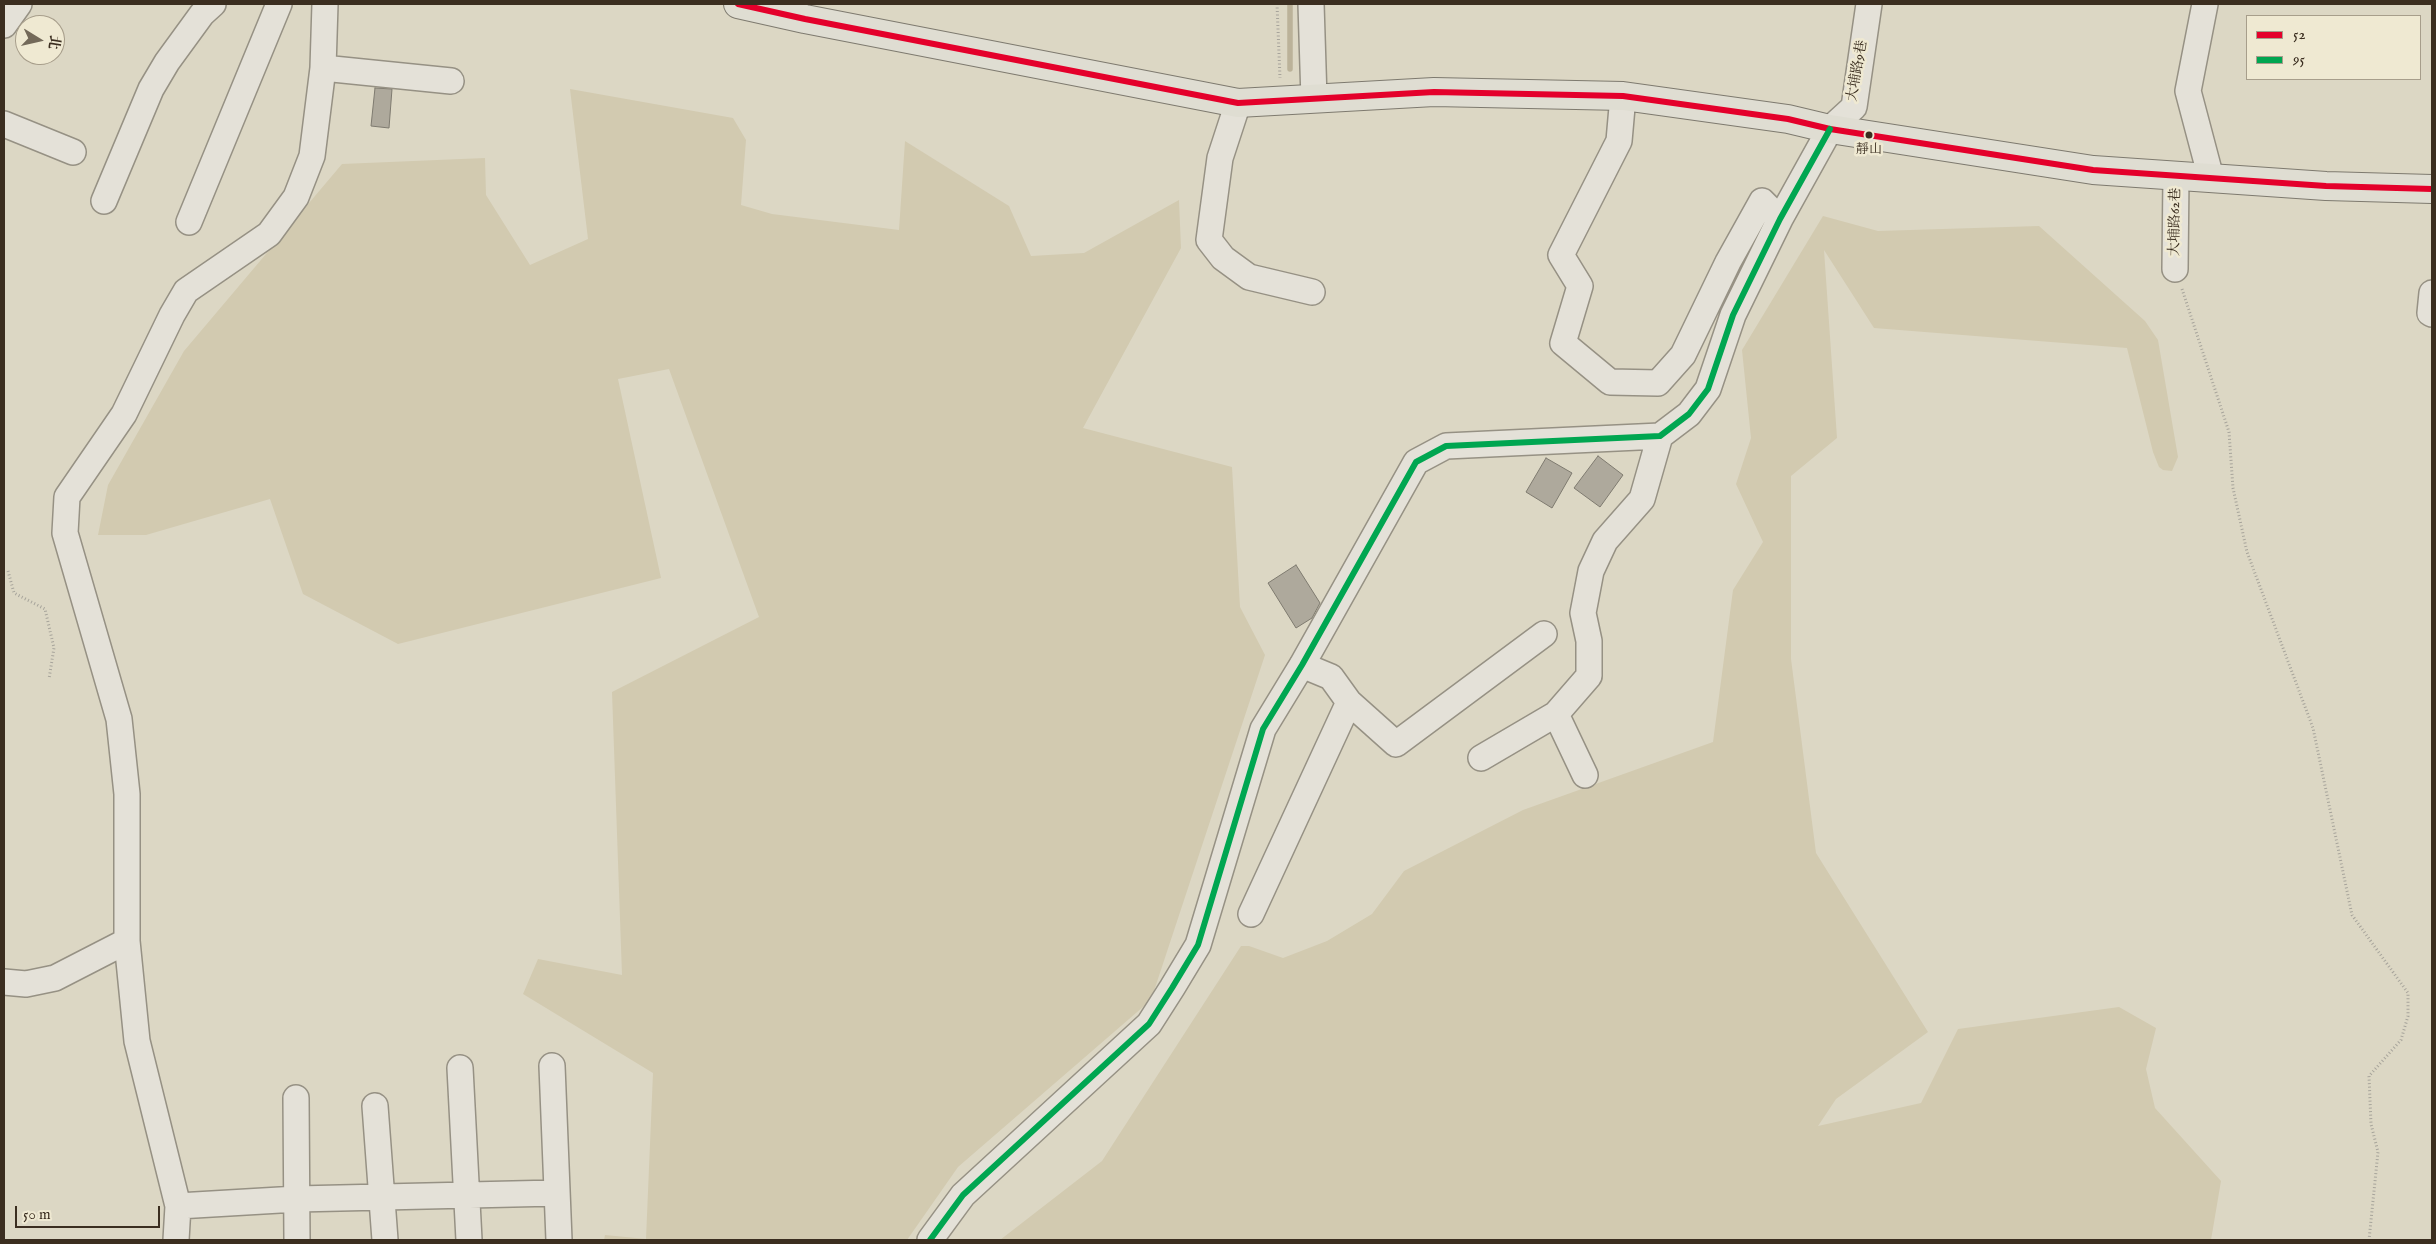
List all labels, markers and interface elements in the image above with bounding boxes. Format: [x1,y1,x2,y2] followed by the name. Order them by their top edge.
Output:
[15,15,65,65] north arrow
[2246,15,2421,80] legend
[2293,25,2305,44] text: 52
[44,34,64,51] text: 北
[1844,39,1872,103] street label: 大埔路9巷
[2293,50,2305,69] text: 95
[1864,130,1874,140] marker: 靜山
[1856,142,1882,158] place label: 靜山
[2167,188,2185,256] street label: 大埔路62巷
[18,1196,162,1228] scale bar
[23,1205,51,1224] text: 50 m

